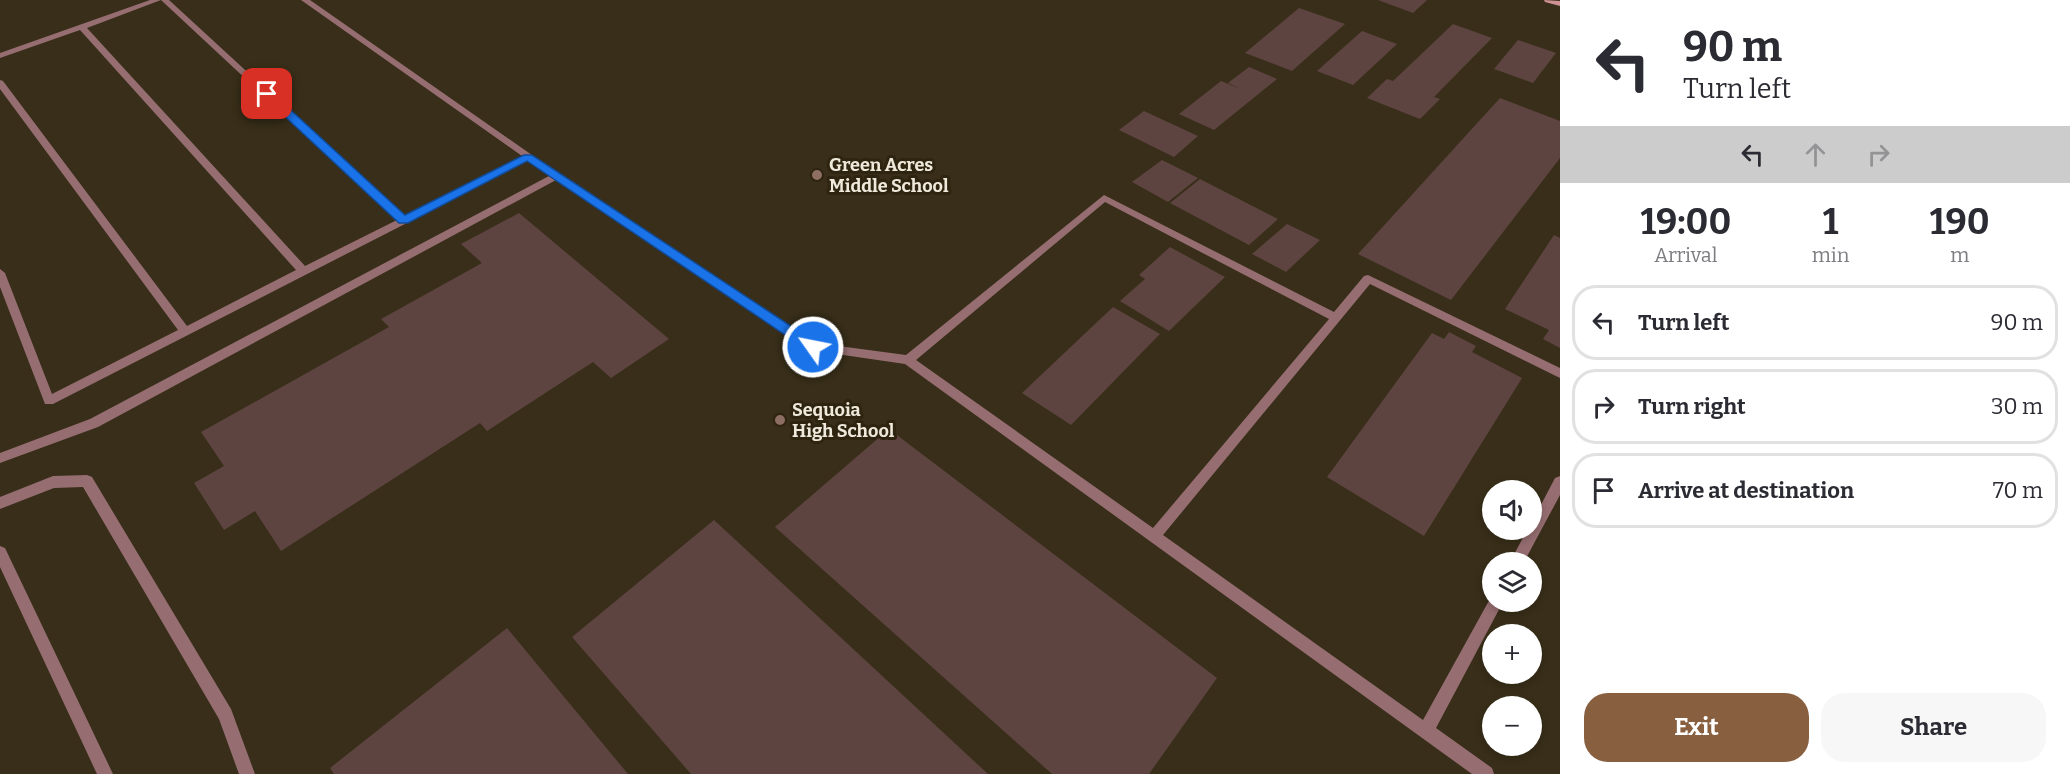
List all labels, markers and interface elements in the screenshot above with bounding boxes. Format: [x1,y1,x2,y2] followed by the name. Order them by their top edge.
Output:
[1683,22,1782,72] text: 90 m
[1584,24,1662,102] icon: left
[241,68,292,119] pin
[1683,73,1791,105] text: Turn left
[250,77,283,110] icon: arrive
[1736,138,1769,171] icon: left
[1799,138,1832,171] icon: ahead
[1862,138,1895,171] icon: right
[829,154,949,197] place label: Green Acres Middle School
[810,168,824,182] marker: Green Acres Middle School
[1640,200,1731,244] text: 19:00
[1823,200,1838,244] text: 1
[1930,200,1990,244] text: 190
[1654,243,1718,267] text: Arrival
[1812,243,1849,267] text: min
[1950,243,1969,267] text: m
[1587,306,1620,339] icon: left
[1638,309,1730,336] text: Turn left
[1991,309,2043,336] text: 90 m
[781,315,845,379] position arrow
[1587,390,1620,423] icon: right
[1638,393,1746,420] text: Turn right
[1991,393,2043,420] text: 30 m
[792,399,895,442] place label: Sequoia High School
[773,413,787,427] marker: Sequoia High School
[1587,474,1620,507] icon: arrive
[1638,477,1854,504] text: Arrive at destination
[1993,477,2043,504] text: 70 m
[1482,480,1542,756] map controls
[1482,480,1542,540] button: sound
[1482,552,1542,612] button: layers
[1482,624,1542,684] button: +
[1584,693,1809,762] button: Exit
[1821,693,2046,762] button: Share
[1482,696,1542,756] button: −

